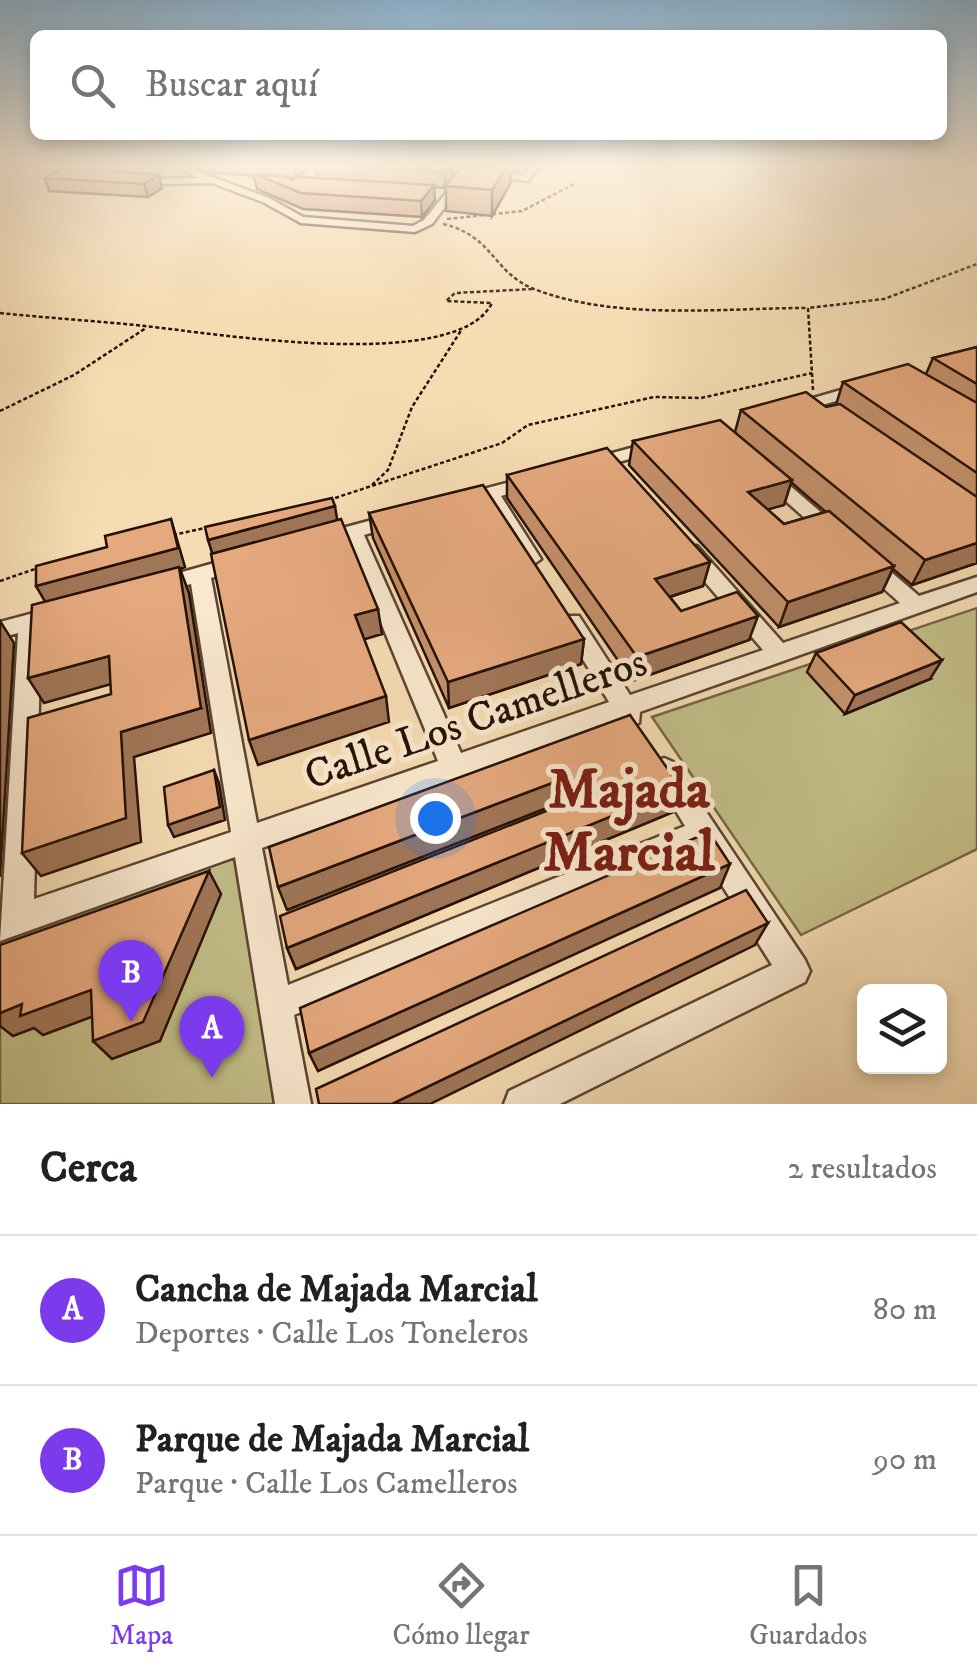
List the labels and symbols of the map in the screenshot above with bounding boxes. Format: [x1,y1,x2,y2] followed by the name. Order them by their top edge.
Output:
[298,637,654,803] street label: Calle Los Camelleros
[543,757,716,889] district label: Majada Marcial
[410,793,461,844] your location
[98,940,164,1022] pin: B
[180,996,244,1078] pin: A

